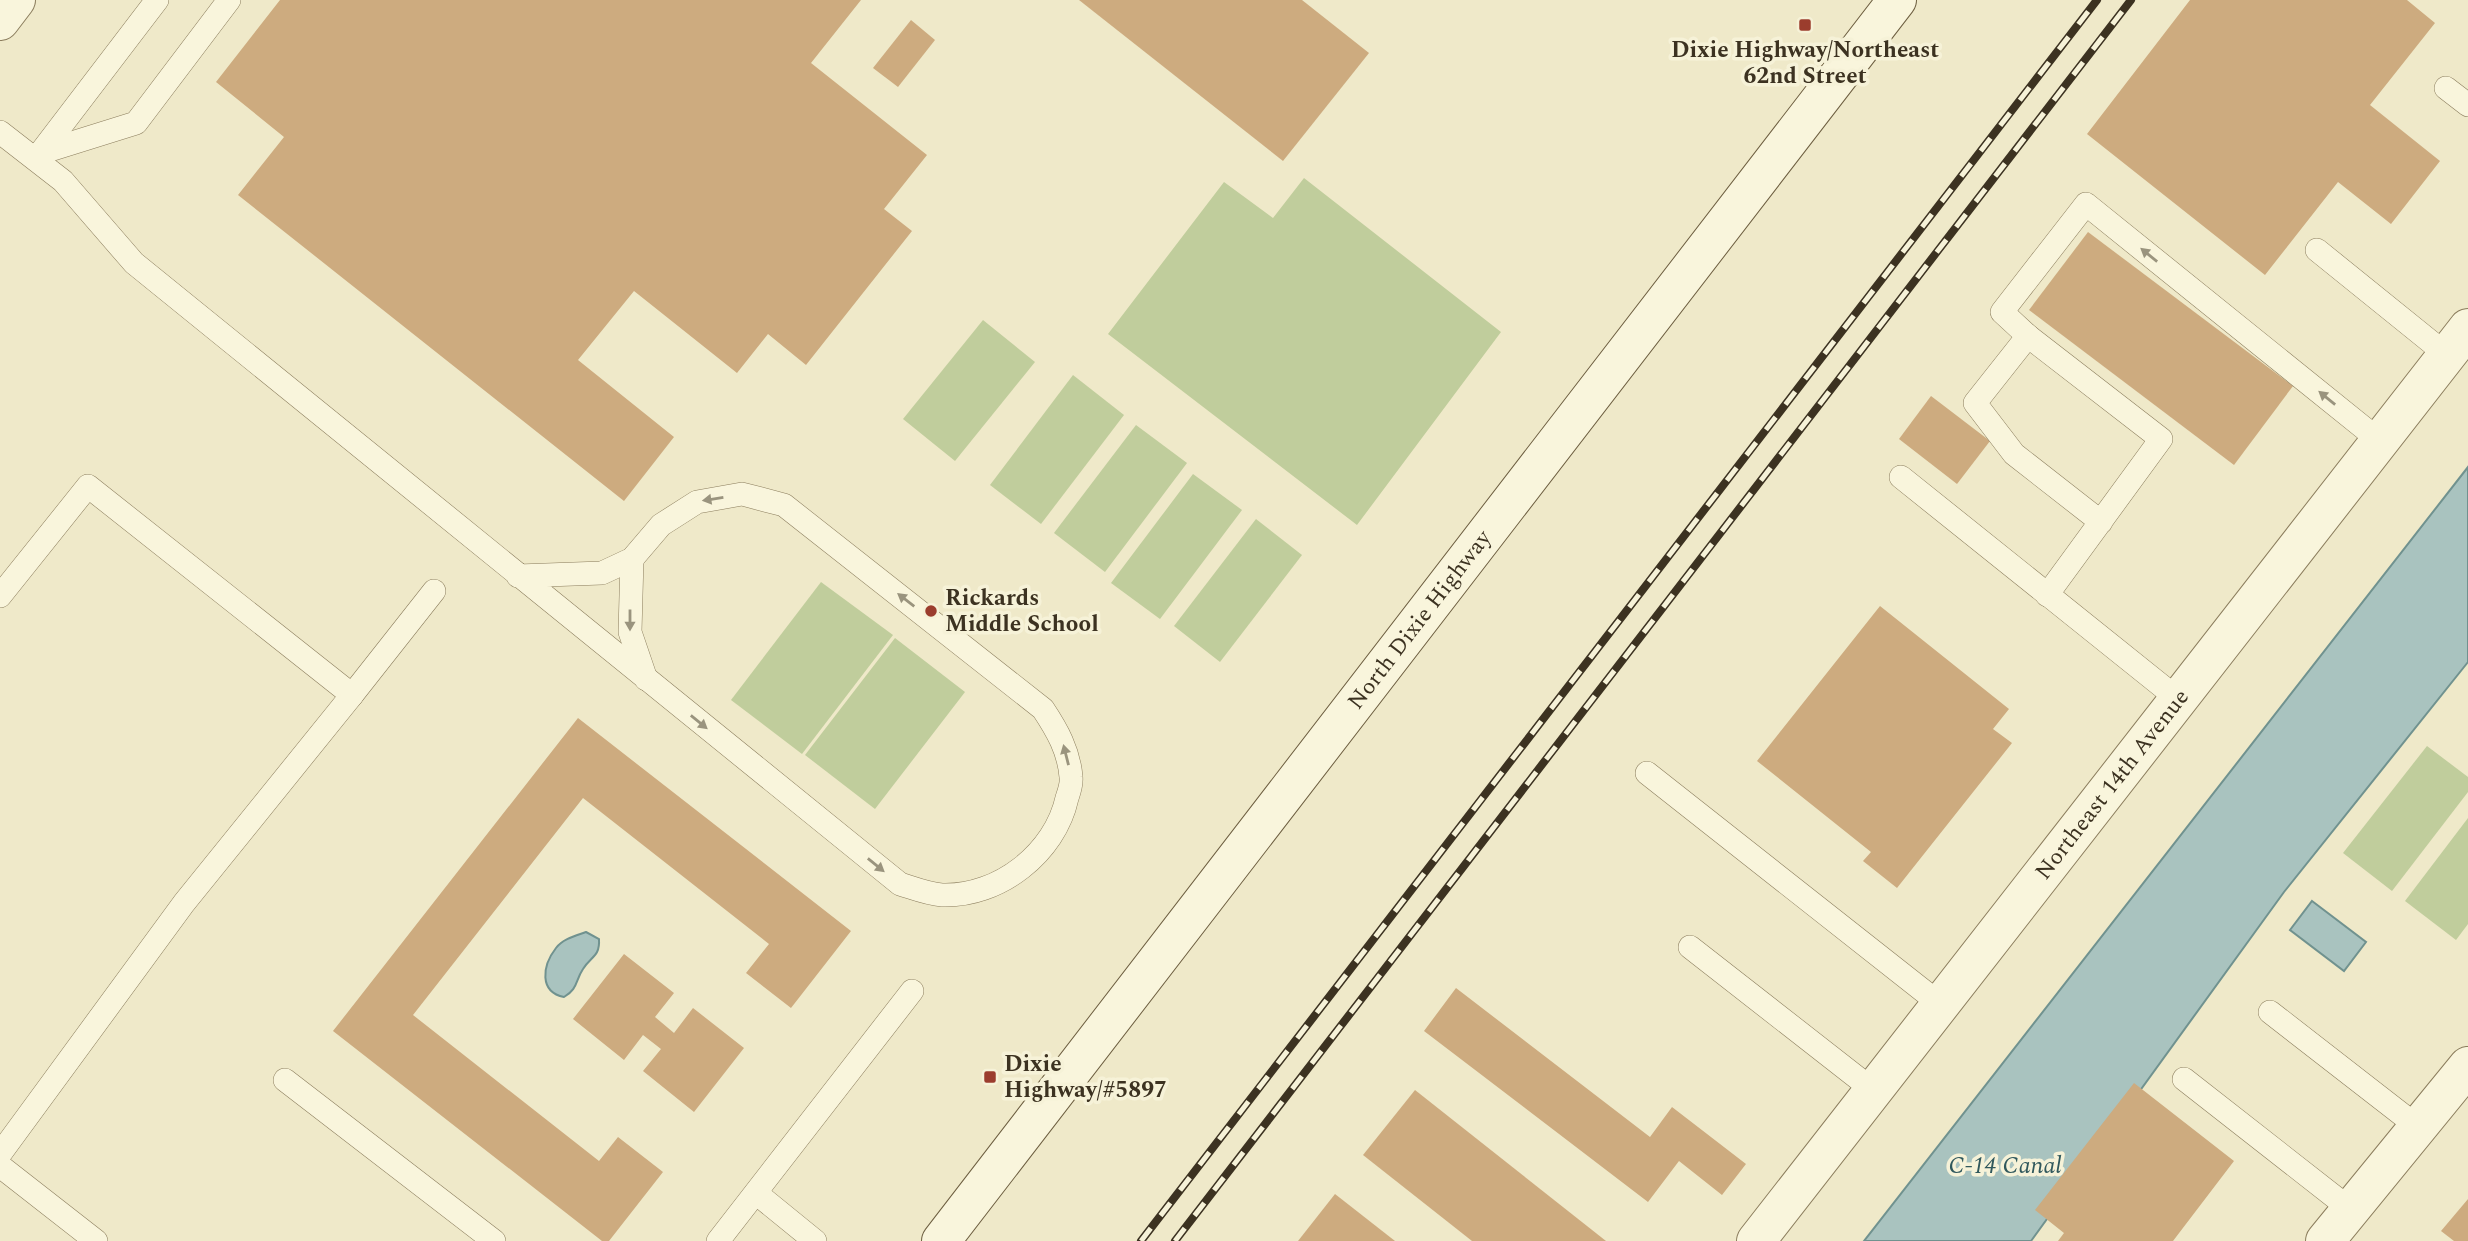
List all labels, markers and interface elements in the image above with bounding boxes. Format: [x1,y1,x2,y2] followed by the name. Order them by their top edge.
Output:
[1797,17,1813,33] marker: Dixie Highway/Northeast 62nd Street
[1671,33,1939,94] place label: Dixie Highway/Northeast 62nd Street
[2141,248,2159,263] one-way arrow
[2318,391,2335,406] one-way arrow
[702,494,724,505] one-way arrow
[1339,522,1501,717] street label: North Dixie Highway
[945,581,1099,642] place label: Rickards Middle School
[897,593,915,608] one-way arrow
[923,603,939,619] marker: Rickards Middle School
[624,610,636,632] one-way arrow
[2026,681,2198,887] street label: Northeast 14th Avenue
[690,714,707,729] one-way arrow
[1060,744,1071,766] one-way arrow
[866,857,884,872] one-way arrow
[1004,1047,1167,1108] place label: Dixie Highway/#5897
[982,1069,998,1085] marker: Dixie Highway/#5897
[1948,1148,2062,1184] water label: C-14 Canal

